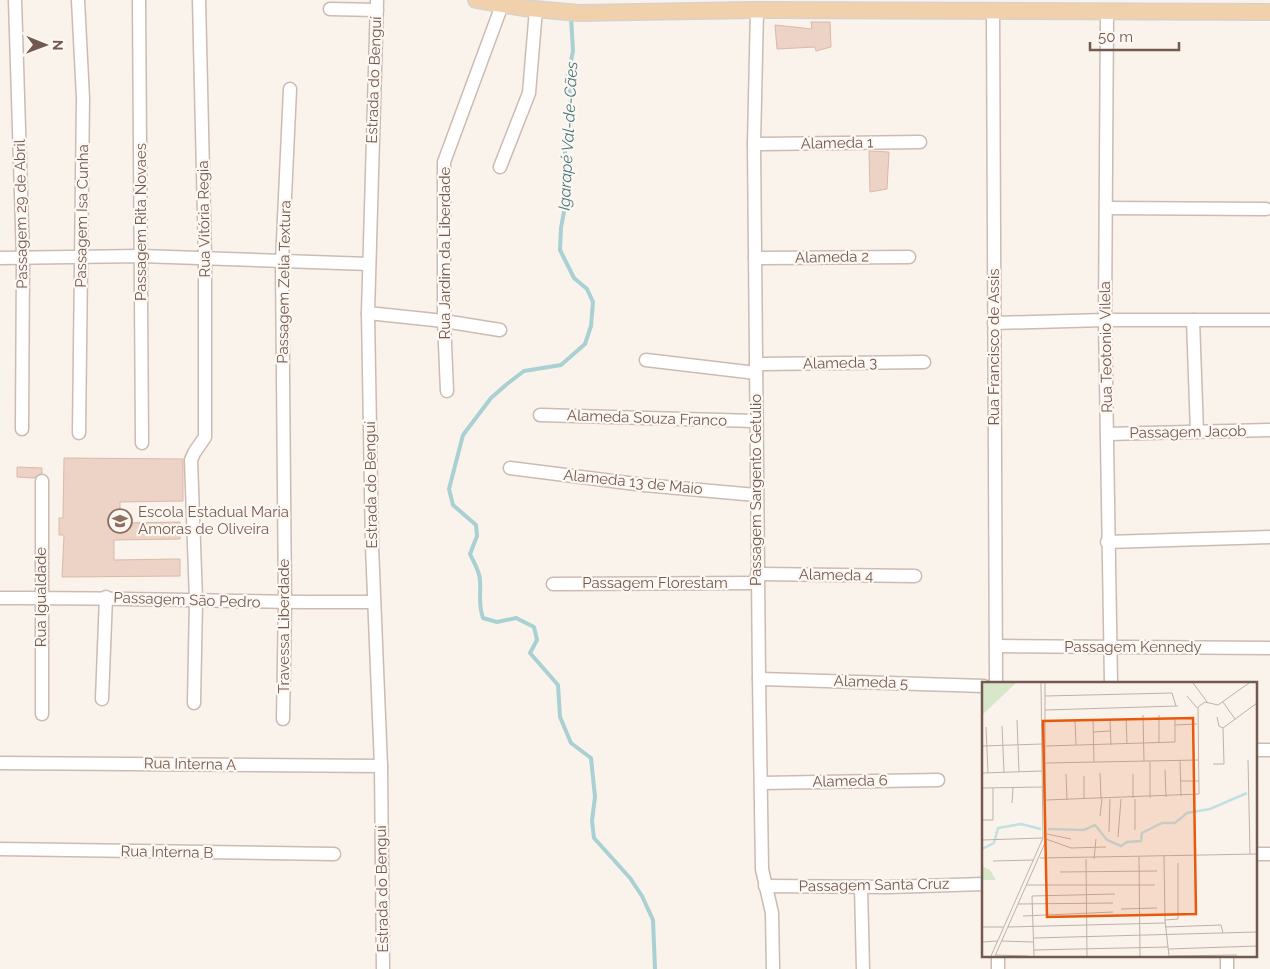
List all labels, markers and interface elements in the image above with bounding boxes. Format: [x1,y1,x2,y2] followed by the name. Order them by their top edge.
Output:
[363,15,385,144] street label: Estrada do Benguí
[20,20,70,70] north arrow
[1090,20,1179,52] scale bar
[1098,28,1133,46] text: 50 m
[50,40,66,51] text: N
[555,60,581,211] water label: Igarapé Val-de-Cães
[800,133,874,153] street label: Alameda 1
[11,138,31,289] street label: Passagem 29 de Abril
[132,143,150,301] street label: Passagem Rita Novaes
[72,144,92,288] street label: Passagem Isa Cunha
[194,160,214,278] street label: Rua Vitória Regia
[436,166,454,339] street label: Rua Jardim da Liberdade
[274,200,294,364] street label: Passagem Zelia Textura
[795,247,869,267] street label: Alameda 2
[985,268,1003,426] street label: Rua Francisco de Assis
[1096,281,1116,413] street label: Rua Teotonio Vilela
[803,353,877,373] street label: Alameda 3
[747,394,765,586] street label: Passagem Sargento Getúlio
[567,406,727,430] street label: Alameda Souza Franco
[361,421,381,549] street label: Estrada do Benguí
[1129,422,1247,442] street label: Passagem Jacob
[562,466,704,498] street label: Alameda 13 de Maio
[138,503,289,538] place label: Escola Estadual Maria Amoras de Oliveira
[107,508,133,534] school or university icon: Escola Estadual Maria Amoras de Oliveira
[32,547,50,647] street label: Rua Igualdade
[275,558,293,693] street label: Travessa Liberdade
[799,565,873,585] street label: Alameda 4
[582,574,728,592] street label: Passagem Florestam
[113,588,261,612] street label: Passagem São Pedro
[1064,638,1202,656] street label: Passagem Kennedy
[833,672,909,692] street label: Alameda 5
[982,682,1258,956] inset map
[144,754,236,774] street label: Rua Interna A
[812,771,888,791] street label: Alameda 6
[372,825,392,953] street label: Estrada do Benguí
[121,842,213,862] street label: Rua Interna B
[799,875,949,895] street label: Passagem Santa Cruz

